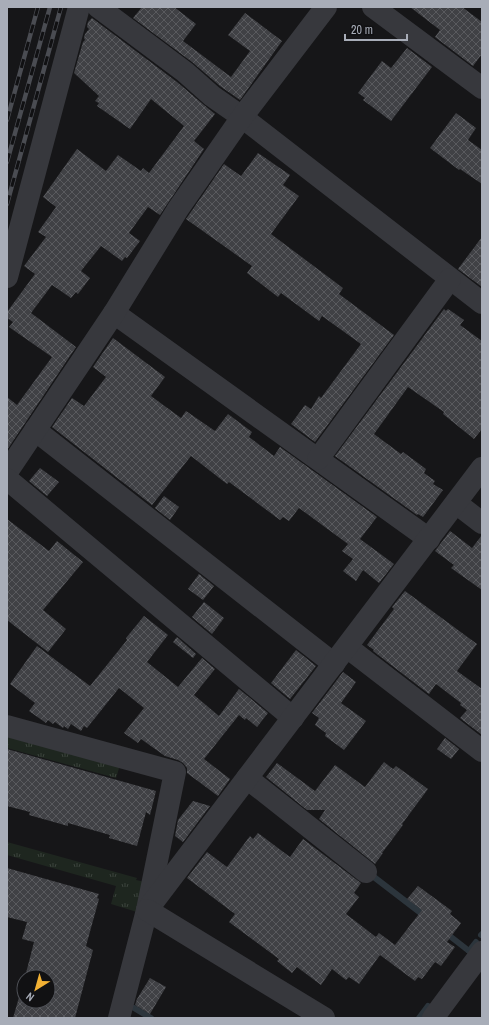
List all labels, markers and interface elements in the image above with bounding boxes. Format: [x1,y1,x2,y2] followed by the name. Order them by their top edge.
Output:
[345,16,407,42] scale bar
[351,22,373,38] text: 20 m
[16,969,56,1009] north arrow
[23,989,37,1005] text: N

